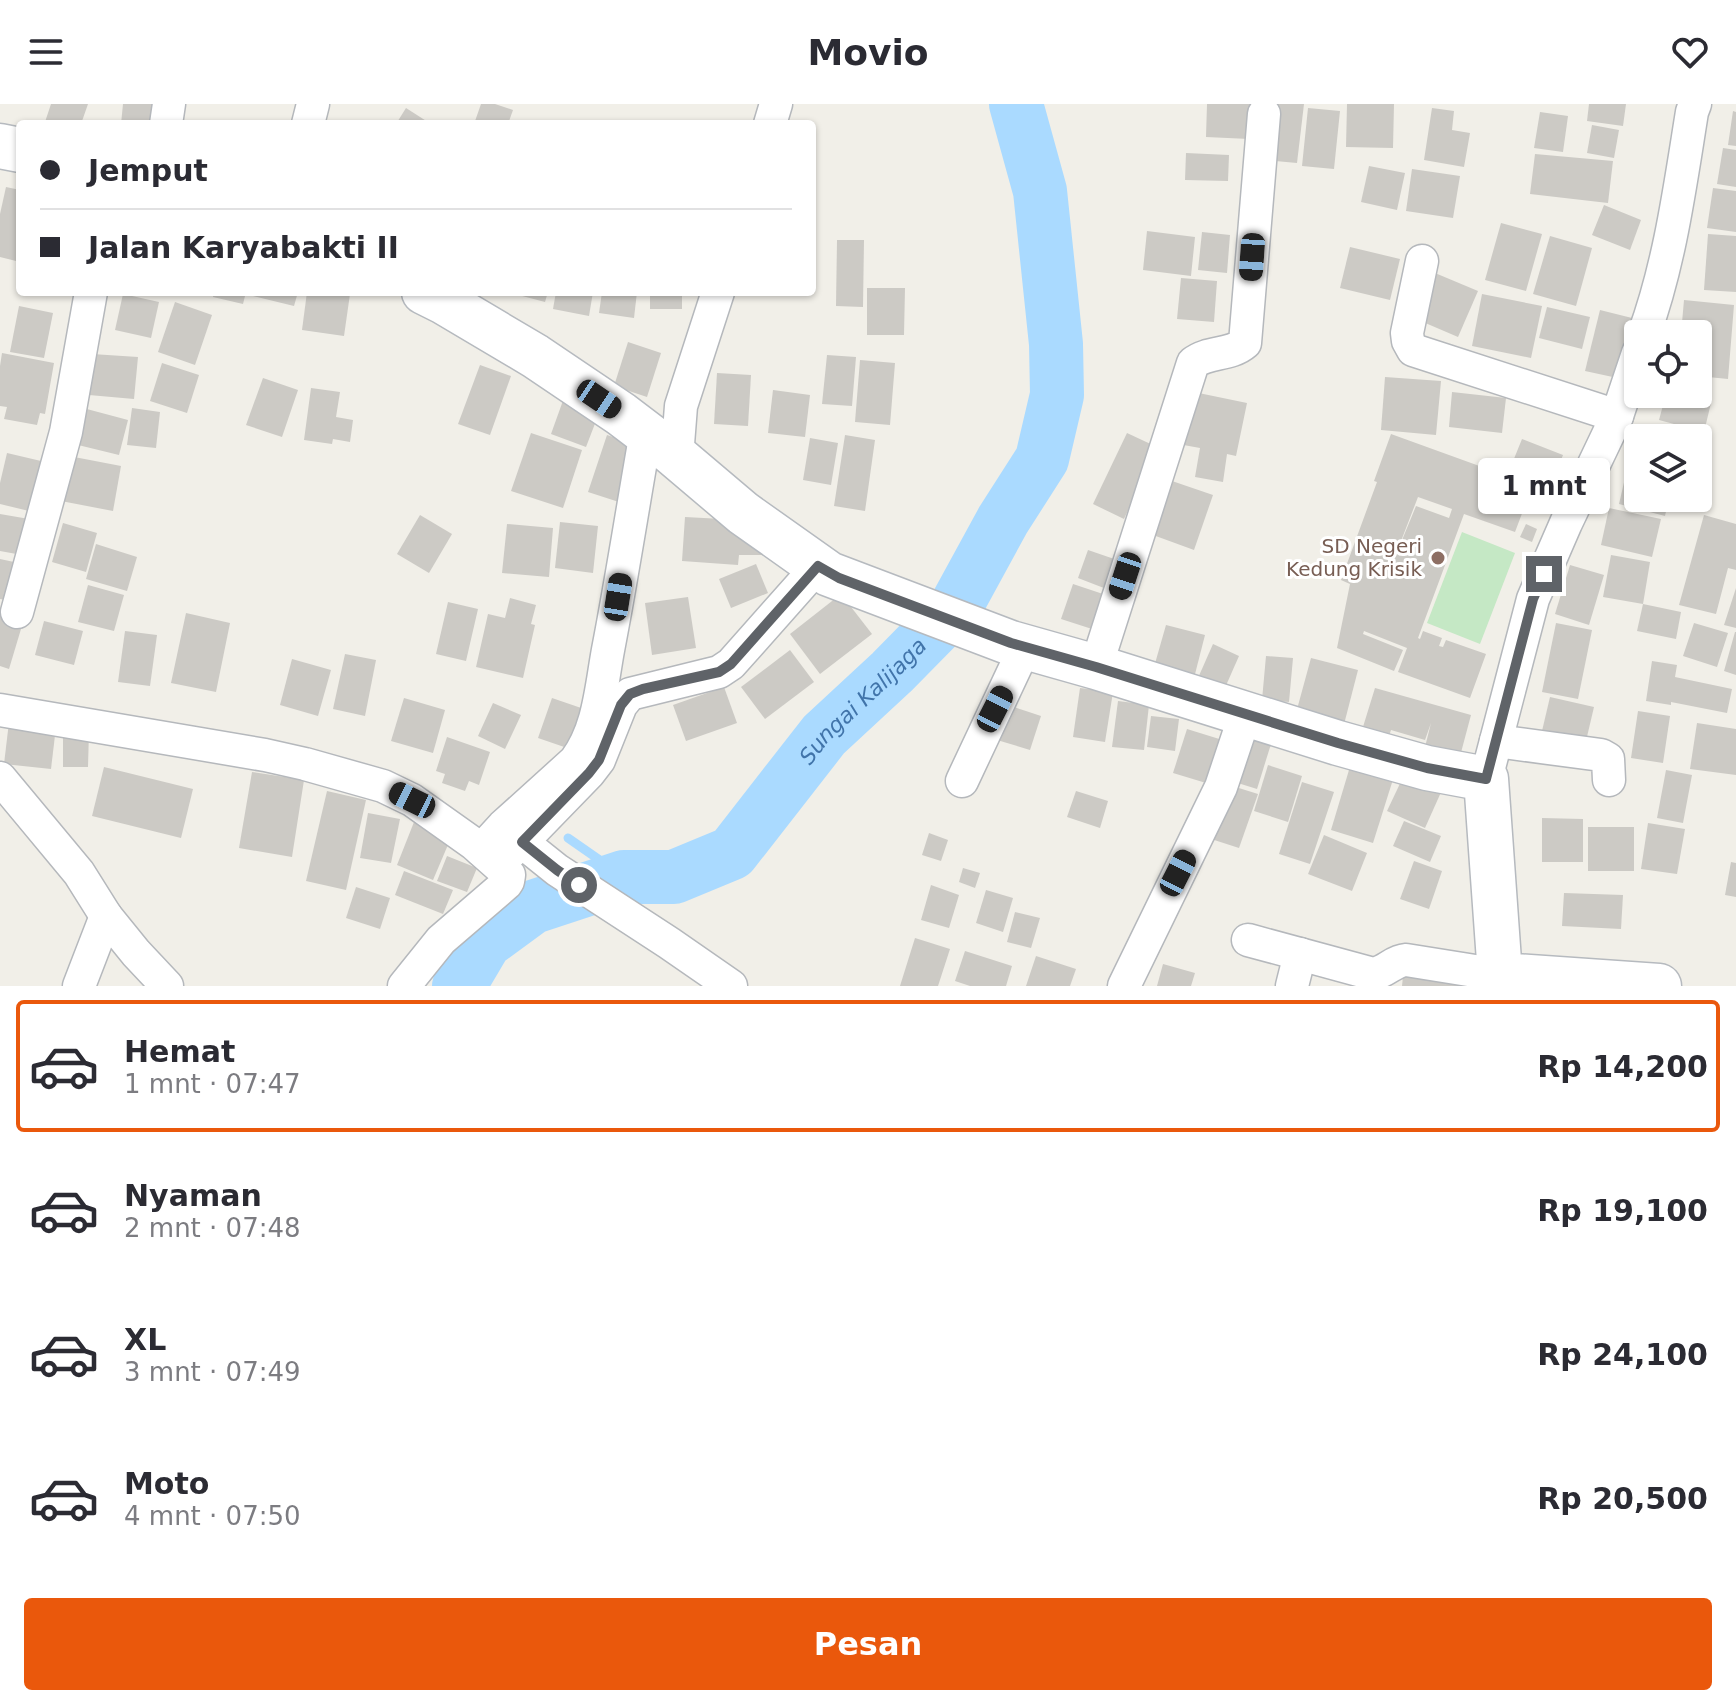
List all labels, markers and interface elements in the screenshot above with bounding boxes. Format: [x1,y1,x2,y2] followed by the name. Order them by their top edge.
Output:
[24,30,68,74] icon: menu
[1668,30,1712,74] icon: heart
[807,32,929,73] text: Movio
[88,153,208,188] text: Jemput
[88,230,399,265] text: Jalan Karyabakti II
[1238,232,1266,282] car
[1624,320,1712,512] map controls
[1624,320,1712,408] button: locate
[572,376,626,422] car
[1624,424,1712,512] button: layers
[1478,458,1610,514] callout: 1 mnt
[1501,471,1587,501] text: 1 mnt
[1286,534,1422,581] place label: SD Negeri Kedung Krisik
[1106,549,1144,603] car
[1429,549,1447,567] marker: SD Negeri Kedung Krisik
[1526,556,1562,592] route end
[602,571,634,623] car
[794,633,931,769] water label: Sungai Kalijaga
[973,682,1017,736] car
[385,779,439,821] car
[1156,846,1200,900] car
[561,867,597,903] route start
[28,1030,100,1102] icon: car
[124,1034,235,1069] text: Hemat
[1537,1049,1708,1084] text: Rp 14,200
[124,1069,301,1099] text: 1 mnt · 07:47
[28,1174,100,1246] icon: car
[124,1178,262,1213] text: Nyaman
[1537,1193,1708,1228] text: Rp 19,100
[124,1213,301,1243] text: 2 mnt · 07:48
[28,1318,100,1390] icon: car
[124,1322,166,1357] text: XL
[1537,1337,1708,1372] text: Rp 24,100
[124,1357,301,1387] text: 3 mnt · 07:49
[28,1462,100,1534] icon: car
[124,1466,209,1501] text: Moto
[1537,1481,1708,1516] text: Rp 20,500
[124,1501,301,1531] text: 4 mnt · 07:50
[24,1598,1712,1690] button: Pesan

